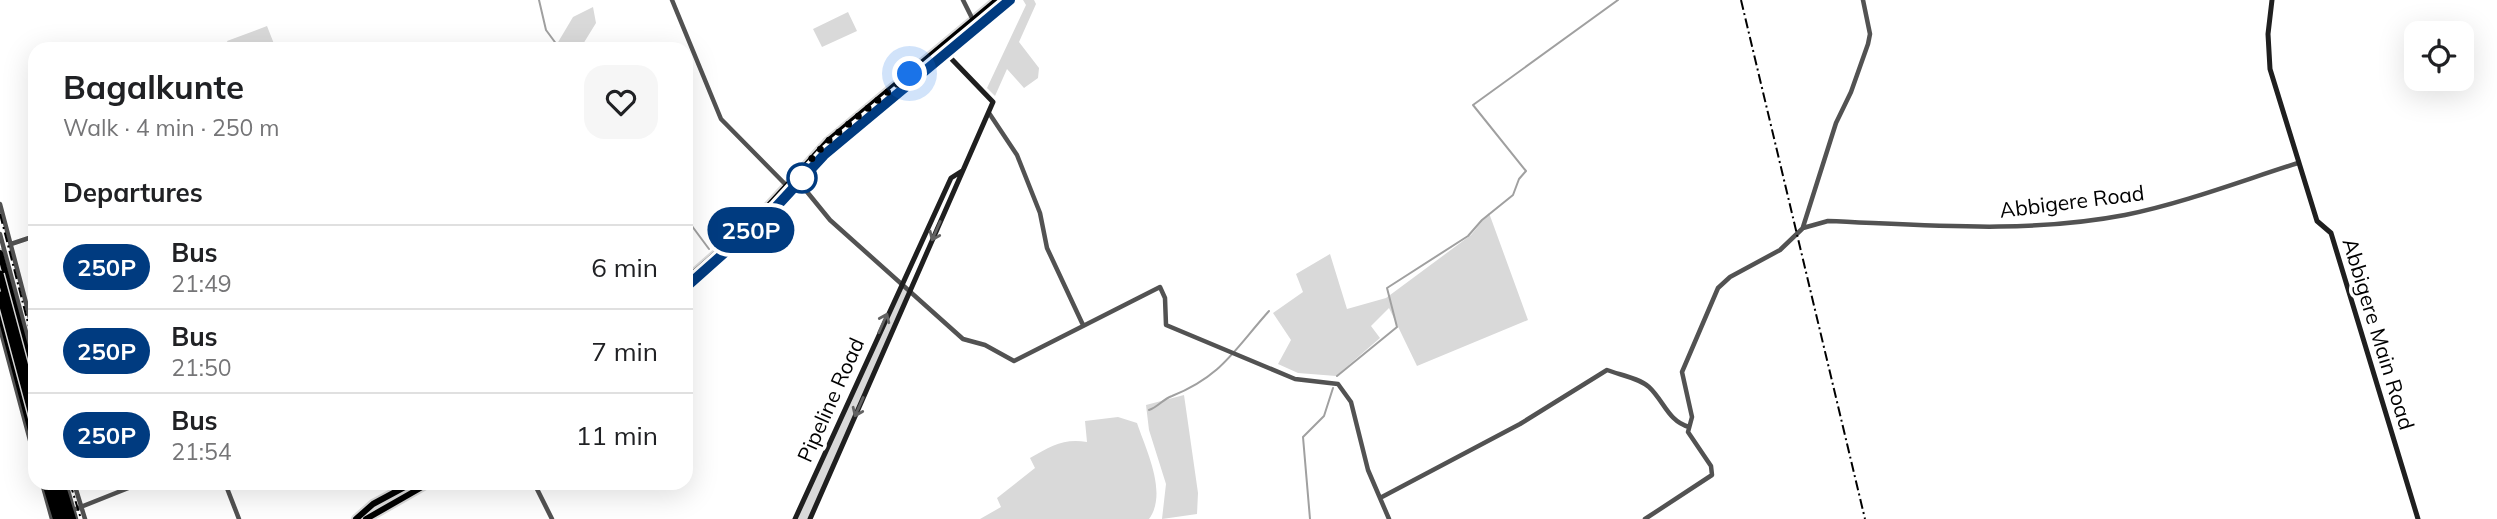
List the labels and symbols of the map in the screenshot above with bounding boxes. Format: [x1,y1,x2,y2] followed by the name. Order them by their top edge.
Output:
[892,56,927,91] your location
[787,163,817,193] unlabelled marker
[1998,179,2146,223] street label: Abbigere Road
[702,207,800,253] line badge: 250P
[929,220,942,241] one-way arrow
[2337,235,2420,433] street label: Abbigere Main Road
[877,312,890,334] one-way arrow
[791,333,869,466] street label: Pipeline Road
[851,396,864,418] one-way arrow

